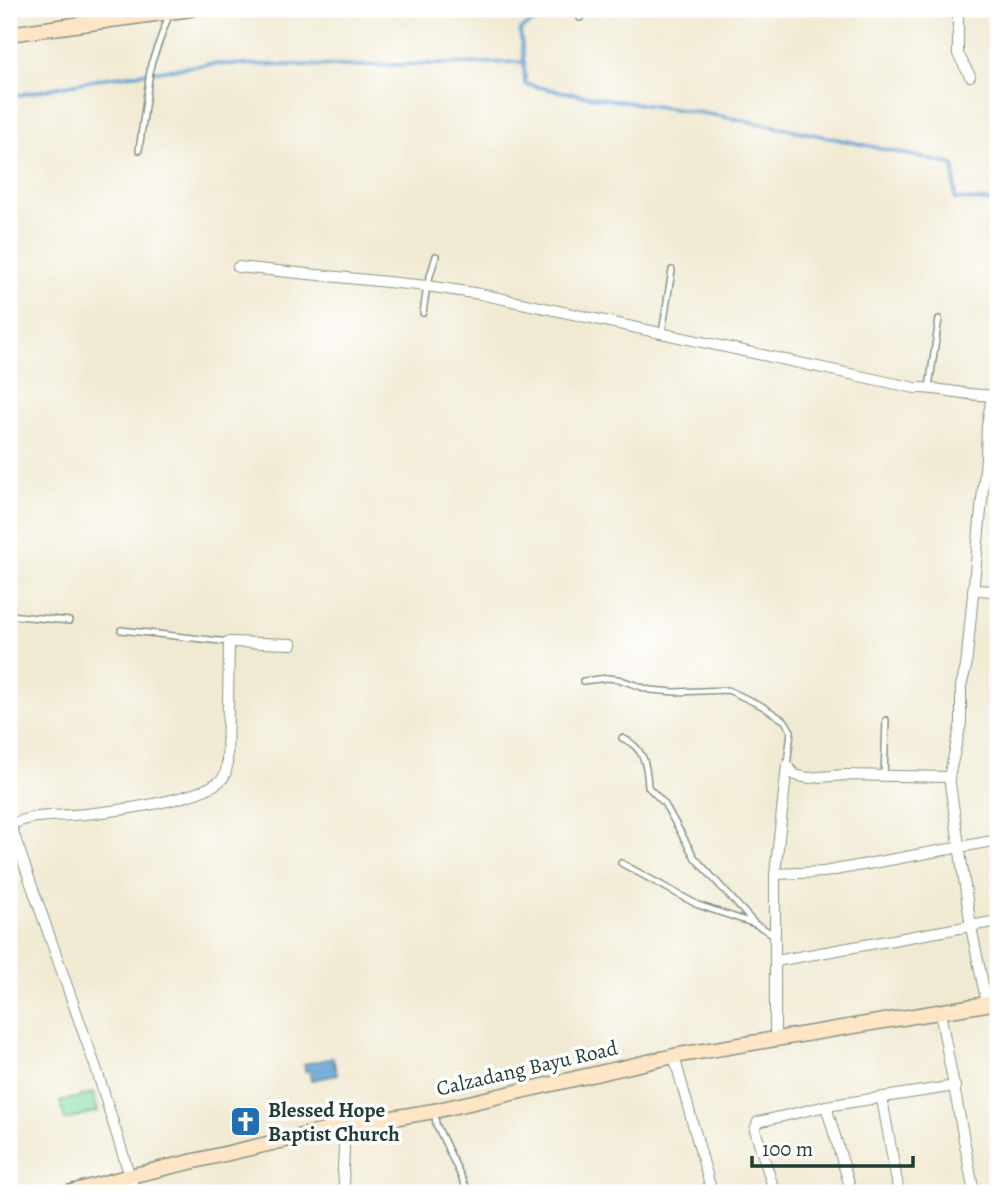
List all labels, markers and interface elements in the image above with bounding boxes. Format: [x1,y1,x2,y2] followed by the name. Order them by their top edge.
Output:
[434,1033,621,1102] street label: Calzadang Bayu Road
[268,1096,400,1148] place label: Blessed Hope Baptist Church
[228,1105,262,1139] church icon: Blessed Hope Baptist Church
[752,1125,912,1169] scale bar
[762,1135,813,1163] text: 100 m

